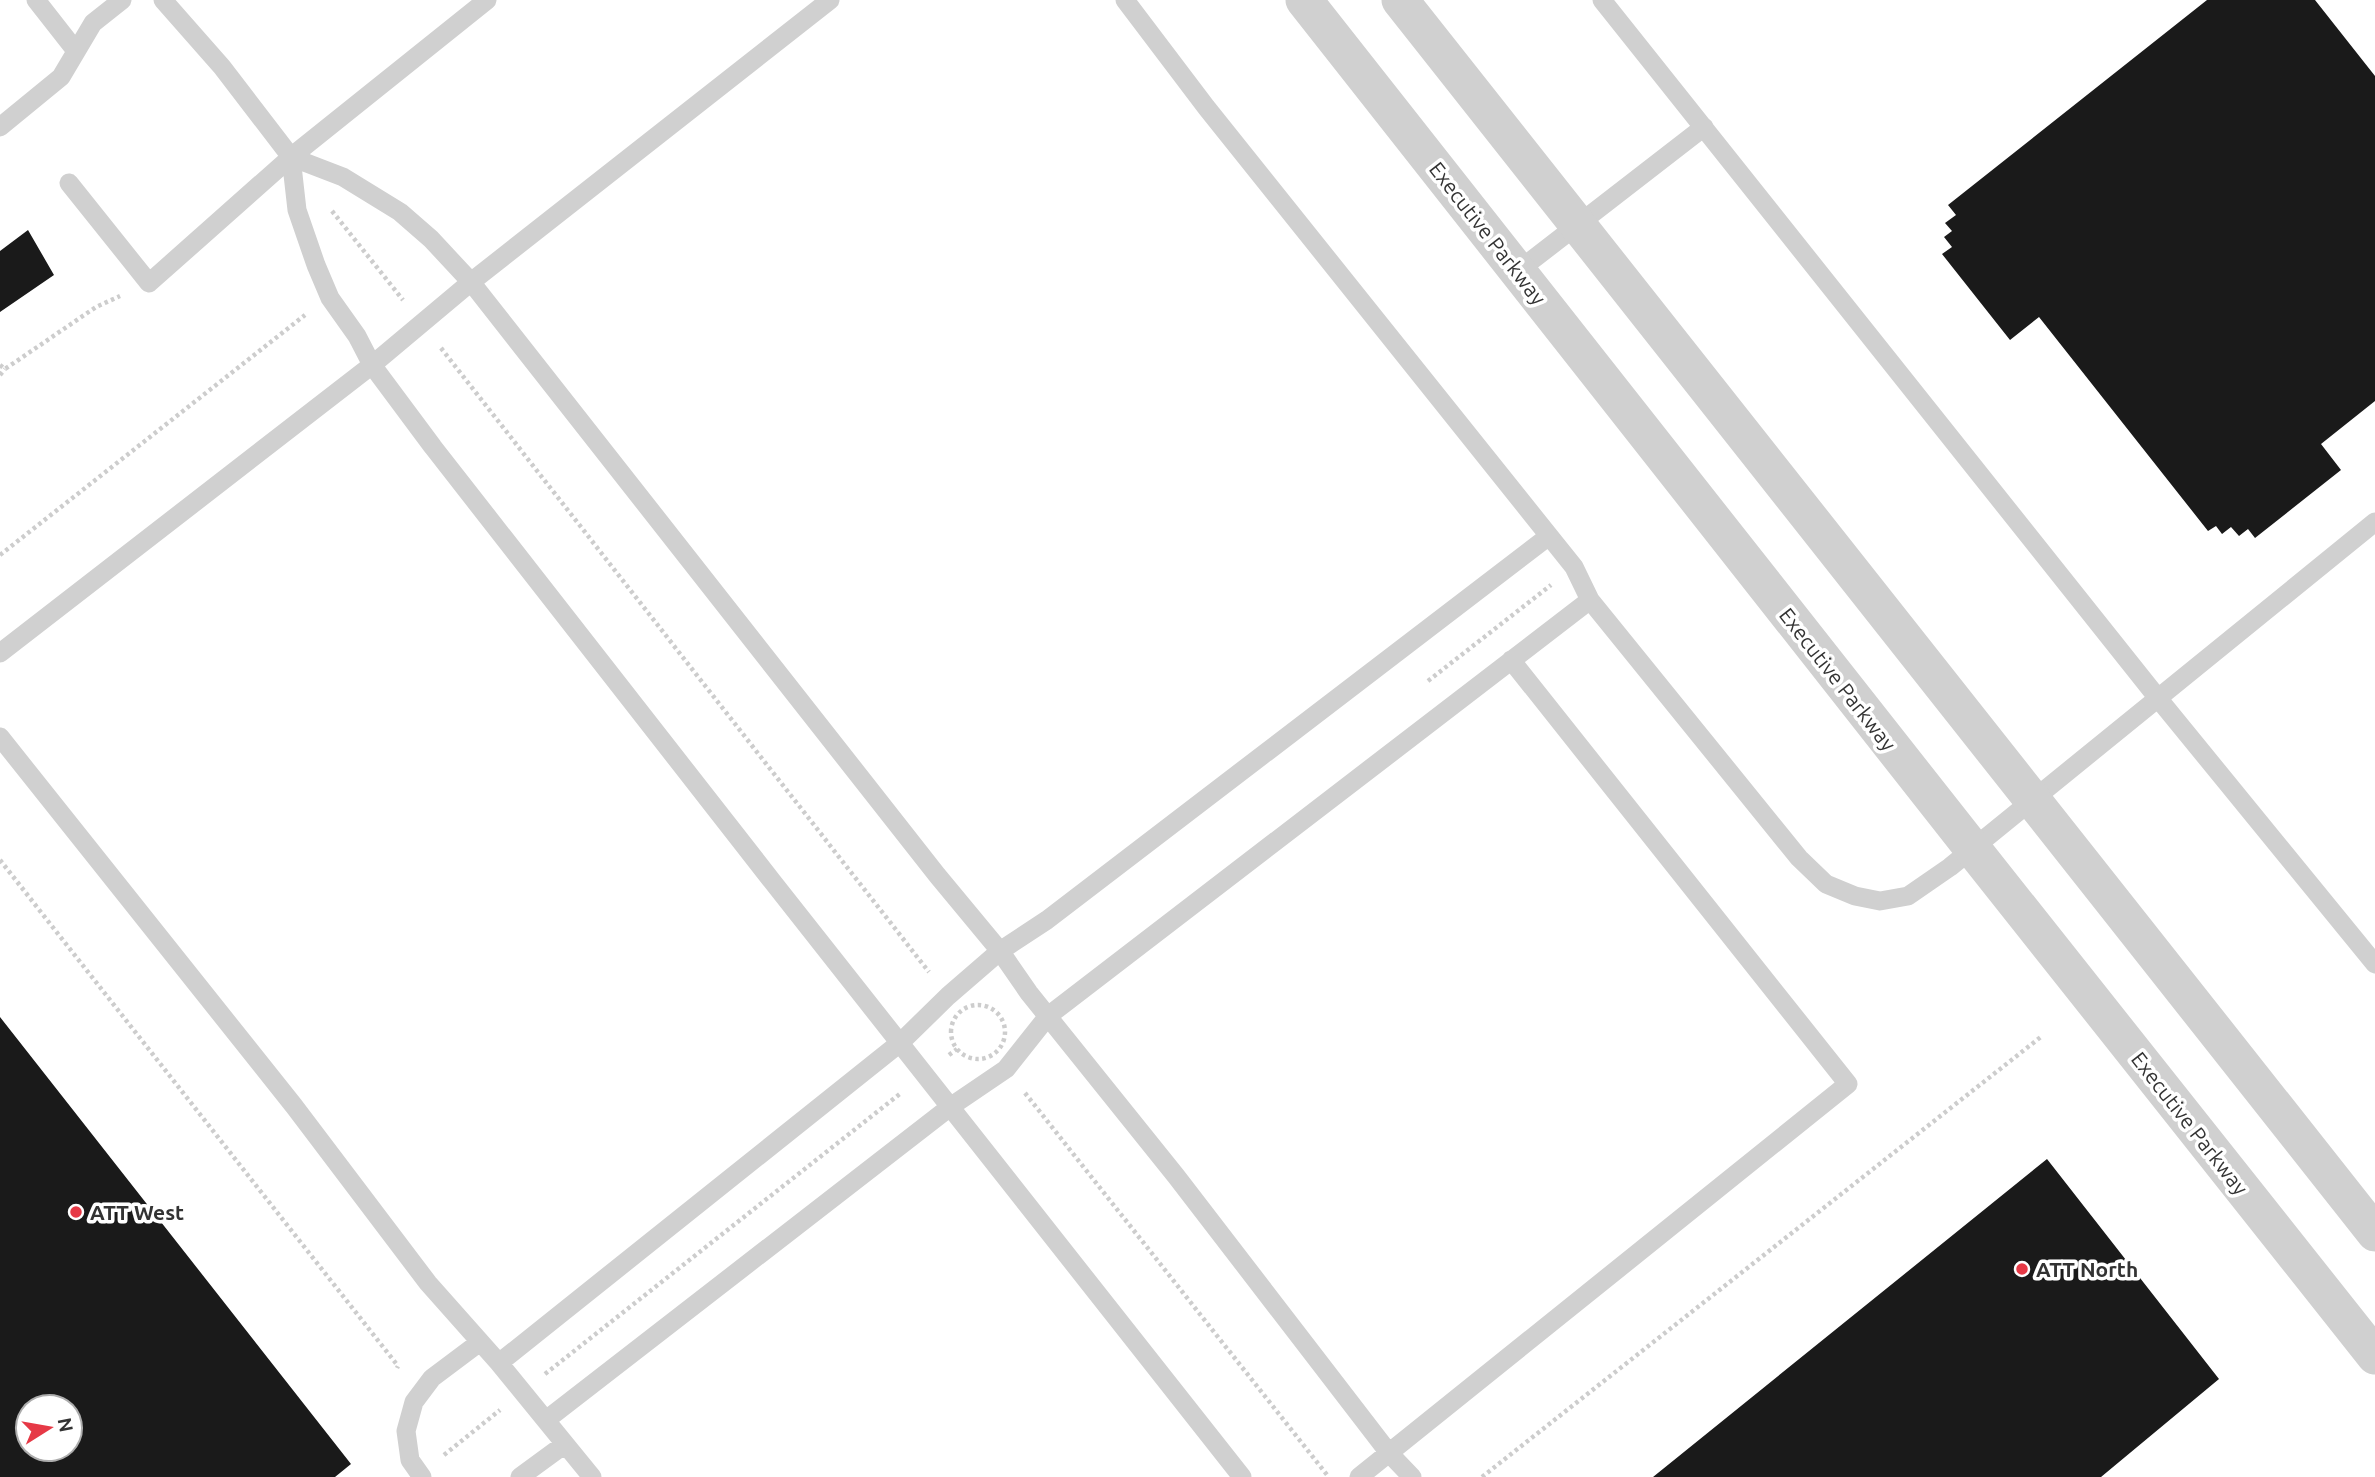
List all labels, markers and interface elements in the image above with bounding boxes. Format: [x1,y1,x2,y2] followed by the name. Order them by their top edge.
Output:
[1425,157,1551,309] street label: Executive Parkway
[1775,603,1901,755] street label: Executive Parkway
[2127,1047,2253,1199] street label: Executive Parkway
[90,1200,184,1224] place label: ATT West
[68,1204,84,1220] marker: ATT West
[2036,1257,2138,1281] place label: ATT North
[2014,1261,2030,1277] marker: ATT North
[14,1393,84,1463] north arrow
[54,1416,78,1434] text: N

